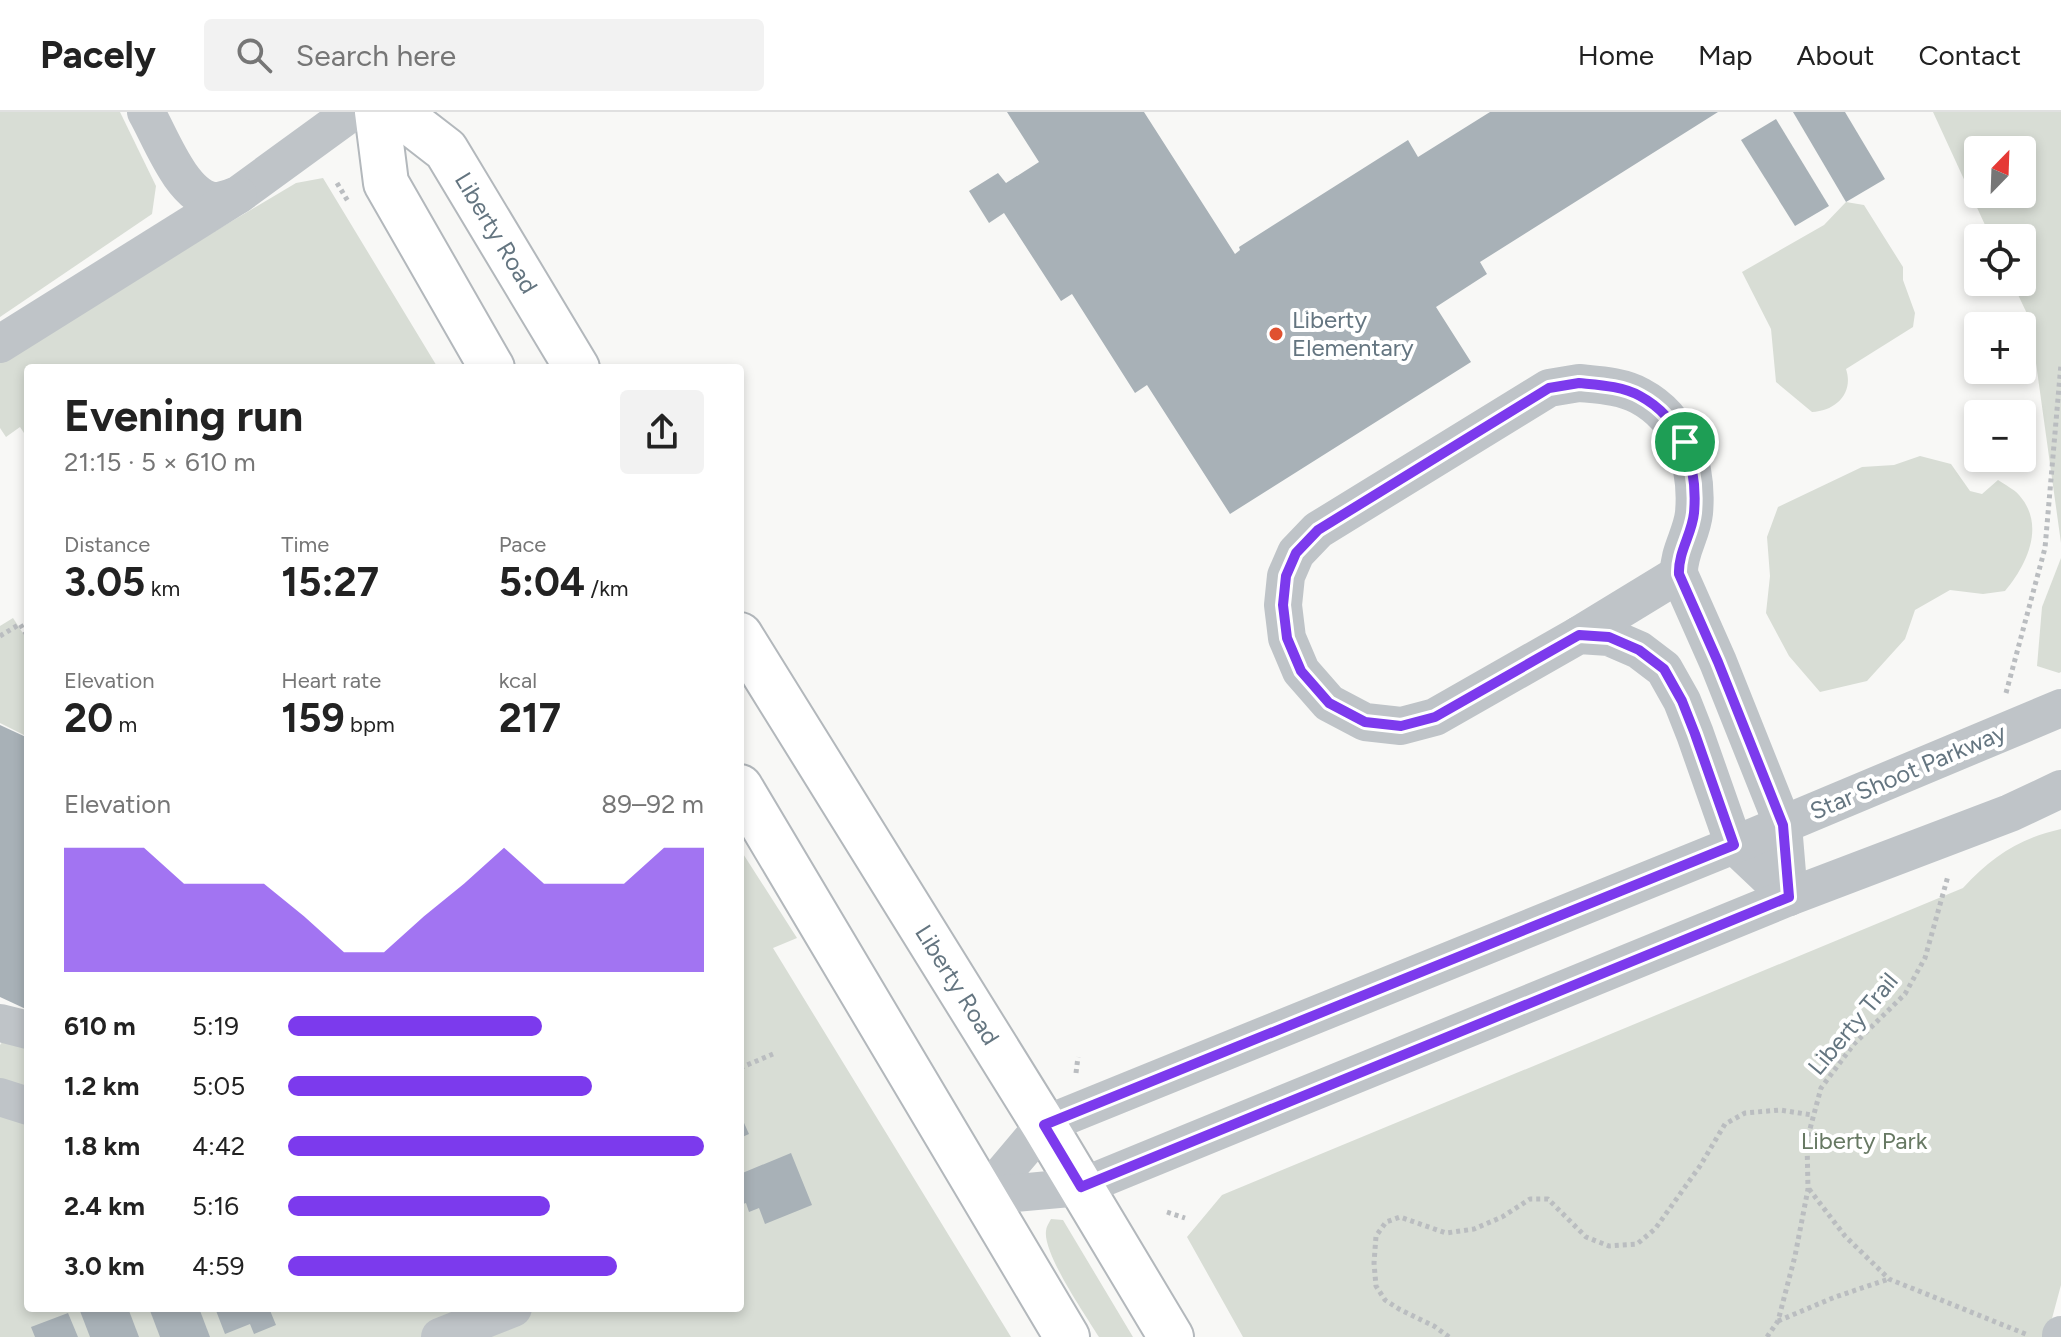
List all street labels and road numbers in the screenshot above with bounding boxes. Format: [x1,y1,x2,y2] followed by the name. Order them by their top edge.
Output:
[449,167,544,299] street label: Liberty Road
[1806,717,2010,826] street label: Star Shoot Parkway
[909,919,1006,1050] street label: Liberty Road
[1802,967,1904,1081] street label: Liberty Trail

